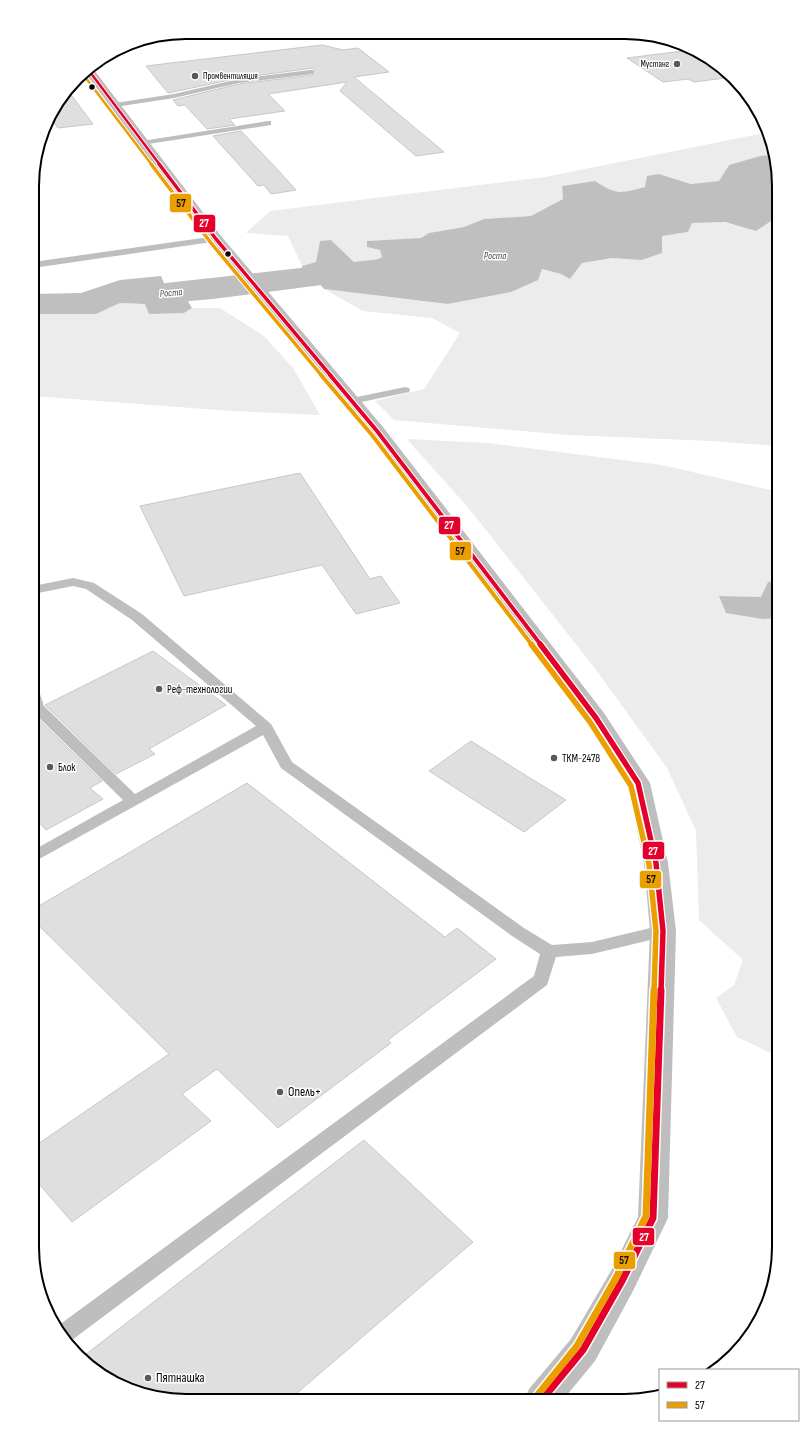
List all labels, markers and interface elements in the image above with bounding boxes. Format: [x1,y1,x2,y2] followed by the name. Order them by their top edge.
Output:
[640,59,669,70] place label: Мустанг
[672,59,682,69] marker: Мустанг
[190,71,200,81] marker: Промвентиляция
[203,71,258,82] place label: Промвентиляция
[87,82,97,92] unlabelled marker
[169,193,192,213] line badge: 57
[176,197,186,210] text: 57
[193,214,216,233] line badge: 27
[199,217,209,230] text: 27
[223,249,233,259] unlabelled marker
[484,250,506,262] water label: Роста
[159,286,183,300] water label: Роста
[438,516,461,535] line badge: 27
[444,519,454,532] text: 27
[449,541,472,561] line badge: 57
[455,545,465,558] text: 57
[167,683,233,696] place label: Реф-технологии
[154,684,164,694] marker: Реф-технологии
[562,752,600,765] place label: ТКМ-2478
[549,753,559,763] marker: ТКМ-2478
[58,761,76,774] place label: Блок
[45,762,55,772] marker: Блок
[642,841,665,860] line badge: 27
[648,845,658,858] text: 27
[639,870,662,889] line badge: 57
[646,873,656,886] text: 57
[288,1084,321,1100] place label: Опель+
[275,1087,285,1097] marker: Опель+
[632,1227,655,1246] line badge: 27
[639,1231,649,1244] text: 27
[613,1251,636,1270] line badge: 57
[619,1254,629,1267] text: 57
[659,1369,799,1421] legend
[156,1370,205,1386] place label: Пятнашка
[143,1373,153,1383] marker: Пятнашка
[695,1378,705,1393] text: 27
[695,1398,705,1413] text: 57

